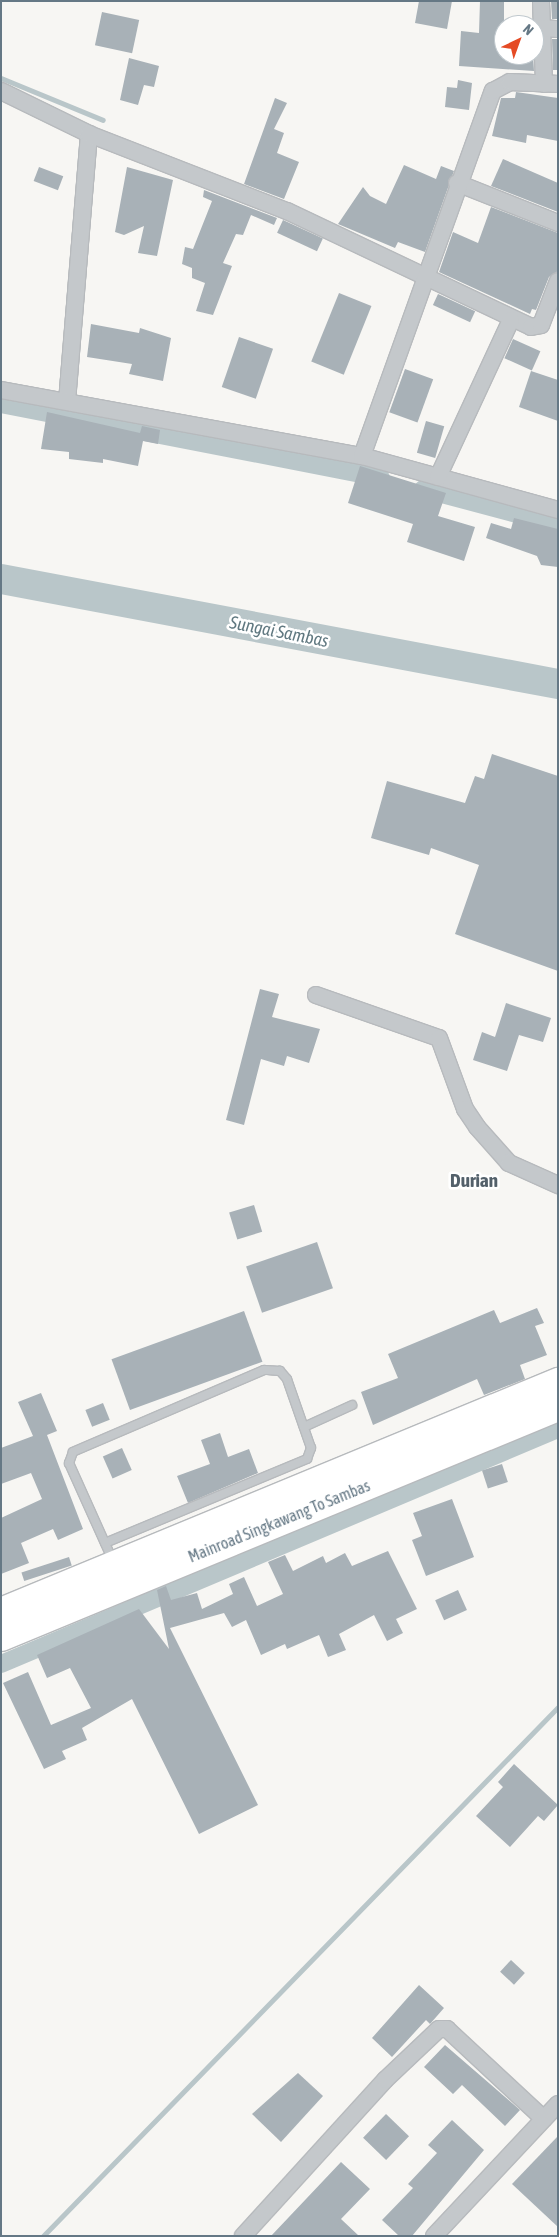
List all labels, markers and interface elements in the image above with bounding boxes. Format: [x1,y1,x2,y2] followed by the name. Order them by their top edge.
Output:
[494,15,544,65] north arrow
[520,21,537,38] text: N
[228,612,330,652] water label: Sungai Sambas
[450,1170,498,1192] district label: Durian
[185,1476,373,1566] street label: Mainroad Singkawang To Sambas

